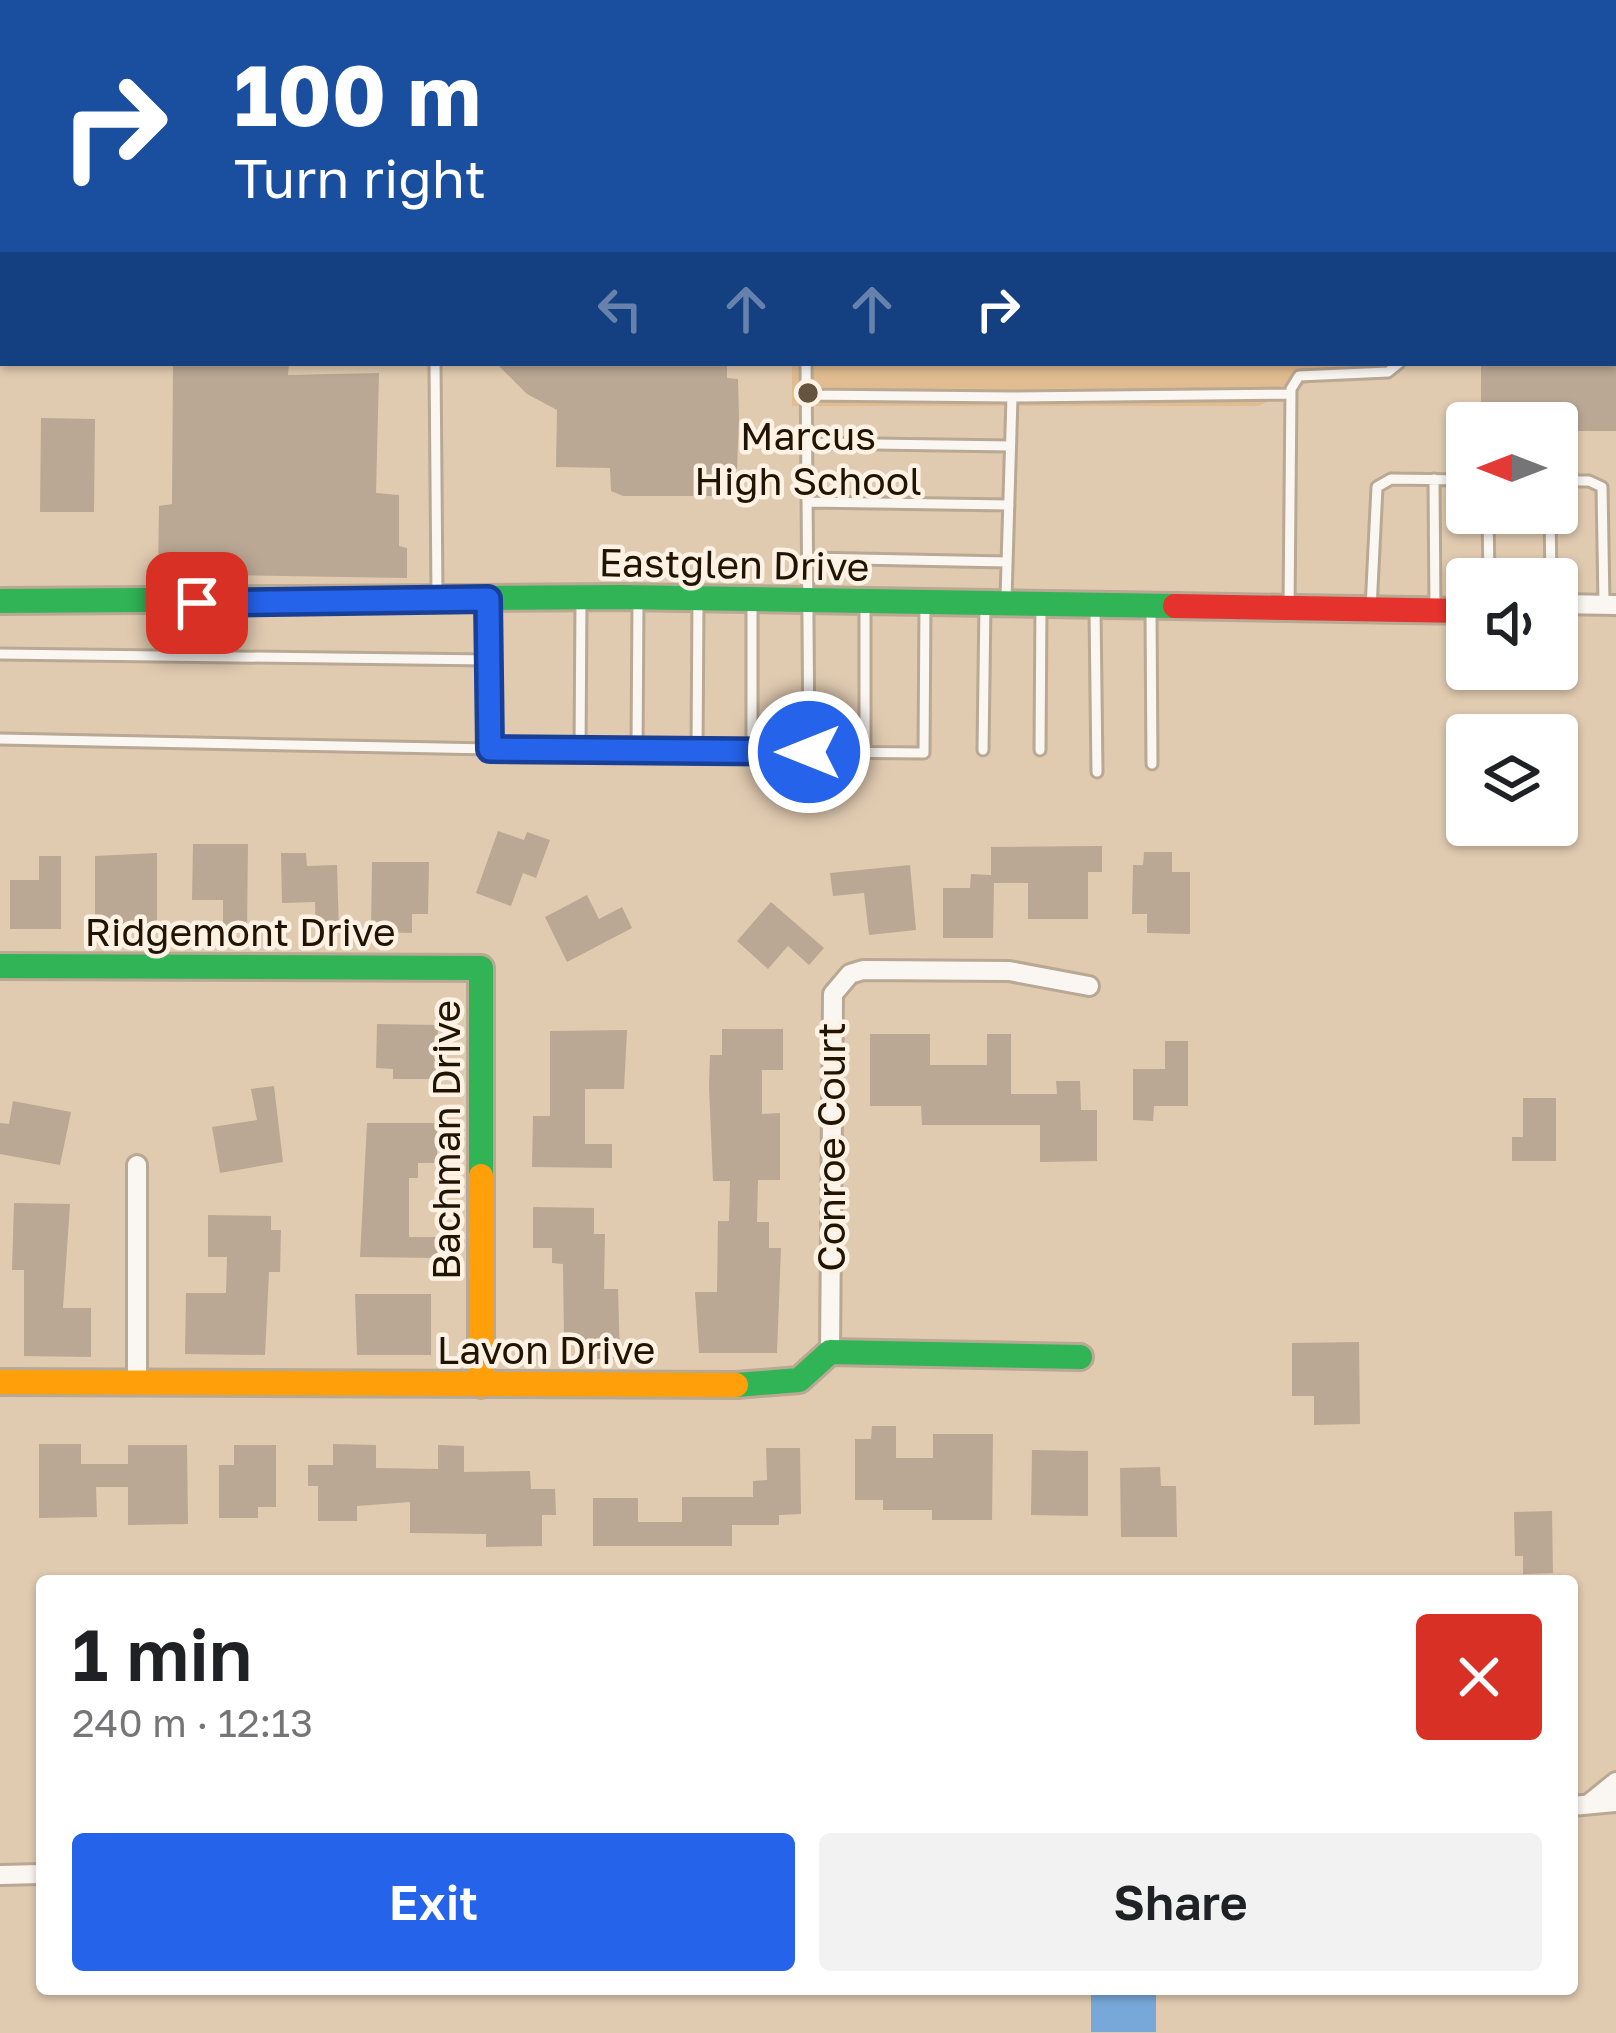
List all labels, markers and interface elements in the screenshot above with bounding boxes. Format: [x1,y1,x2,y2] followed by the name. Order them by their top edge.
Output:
[234,44,481,144] text: 100 m
[36,48,192,204] icon: right
[234,145,486,210] text: Turn right
[587,276,653,342] icon: left
[713,276,779,342] icon: ahead
[839,276,905,342] icon: ahead
[965,276,1031,342] icon: right
[795,380,821,406] marker: Marcus High School
[1446,402,1578,534] north arrow
[1446,402,1578,846] map controls
[694,412,922,504] place label: Marcus High School
[598,538,870,590] street label: Eastglen Drive
[146,552,248,654] pin
[1446,558,1578,690] button: sound
[164,570,230,636] icon: arrive
[746,689,872,815] position arrow
[1446,714,1578,846] button: layers
[84,908,396,955] street label: Ridgemont Drive
[422,1000,469,1280] street label: Bachman Drive
[807,1022,854,1272] street label: Conroe Court
[437,1326,655,1373] street label: Lavon Drive
[72,1610,252,1697] text: 1 min
[1416,1614,1542,1740] button: close
[72,1699,313,1746] text: 240 m · 12:13
[72,1833,795,1971] button: Exit
[819,1833,1542,1971] button: Share

